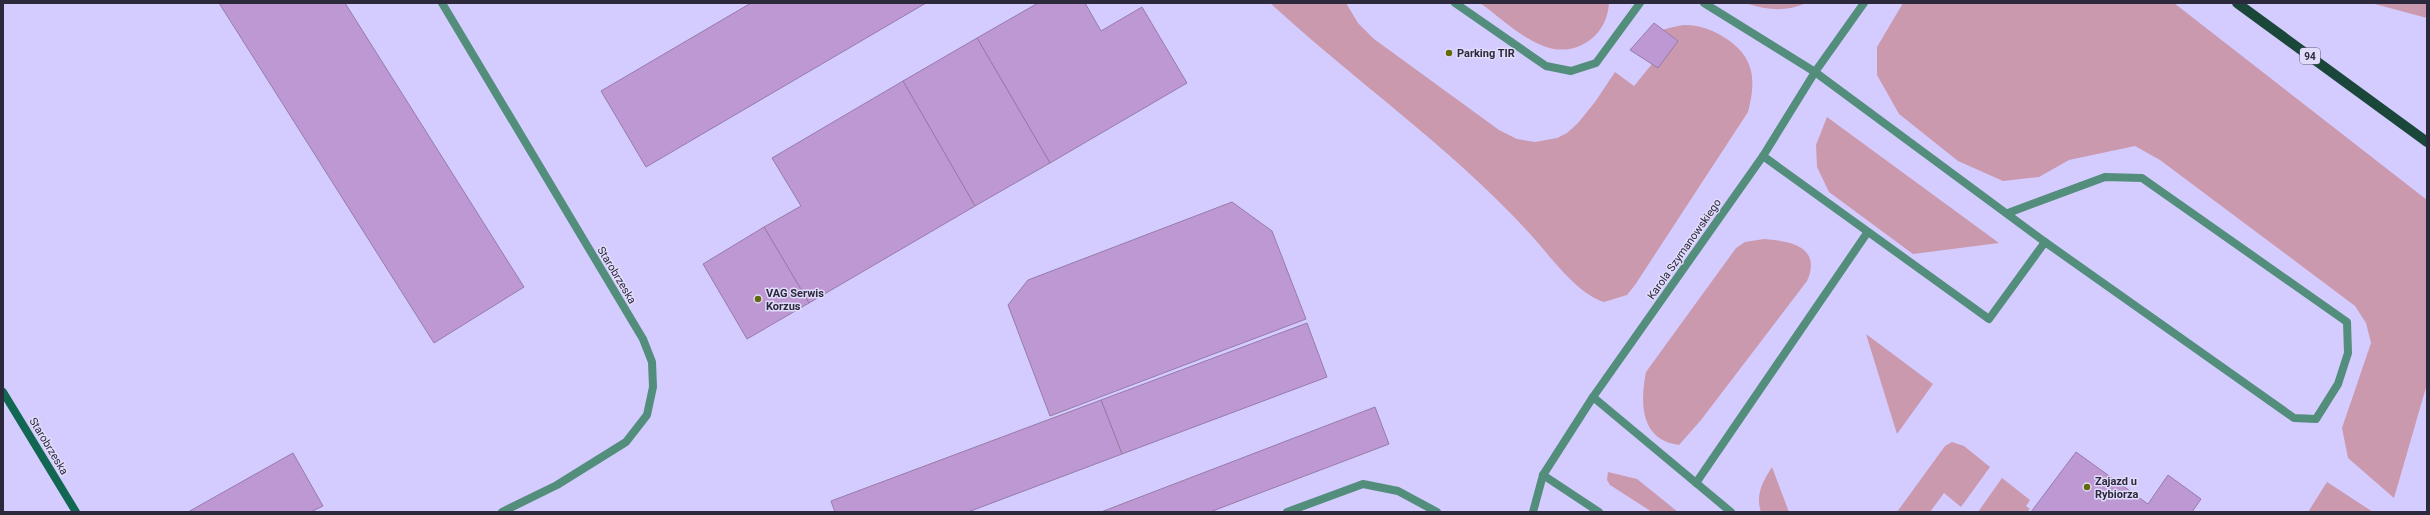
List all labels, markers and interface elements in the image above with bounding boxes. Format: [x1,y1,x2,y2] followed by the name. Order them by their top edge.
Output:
[1457,47,1515,60] place label: Parking TIR
[1444,48,1454,58] marker: Parking TIR
[2300,48,2320,64] road number: 94
[1645,196,1724,302] street label: Karola Szymanowskiego
[594,244,639,306] street label: Starobrzeska
[766,287,824,313] place label: VAG Serwis Korzus
[753,294,763,304] marker: VAG Serwis Korzus
[26,415,71,477] street label: Starobrzeska
[2095,475,2139,501] place label: Zajazd u Rybiorza
[2082,482,2092,492] marker: Zajazd u Rybiorza

